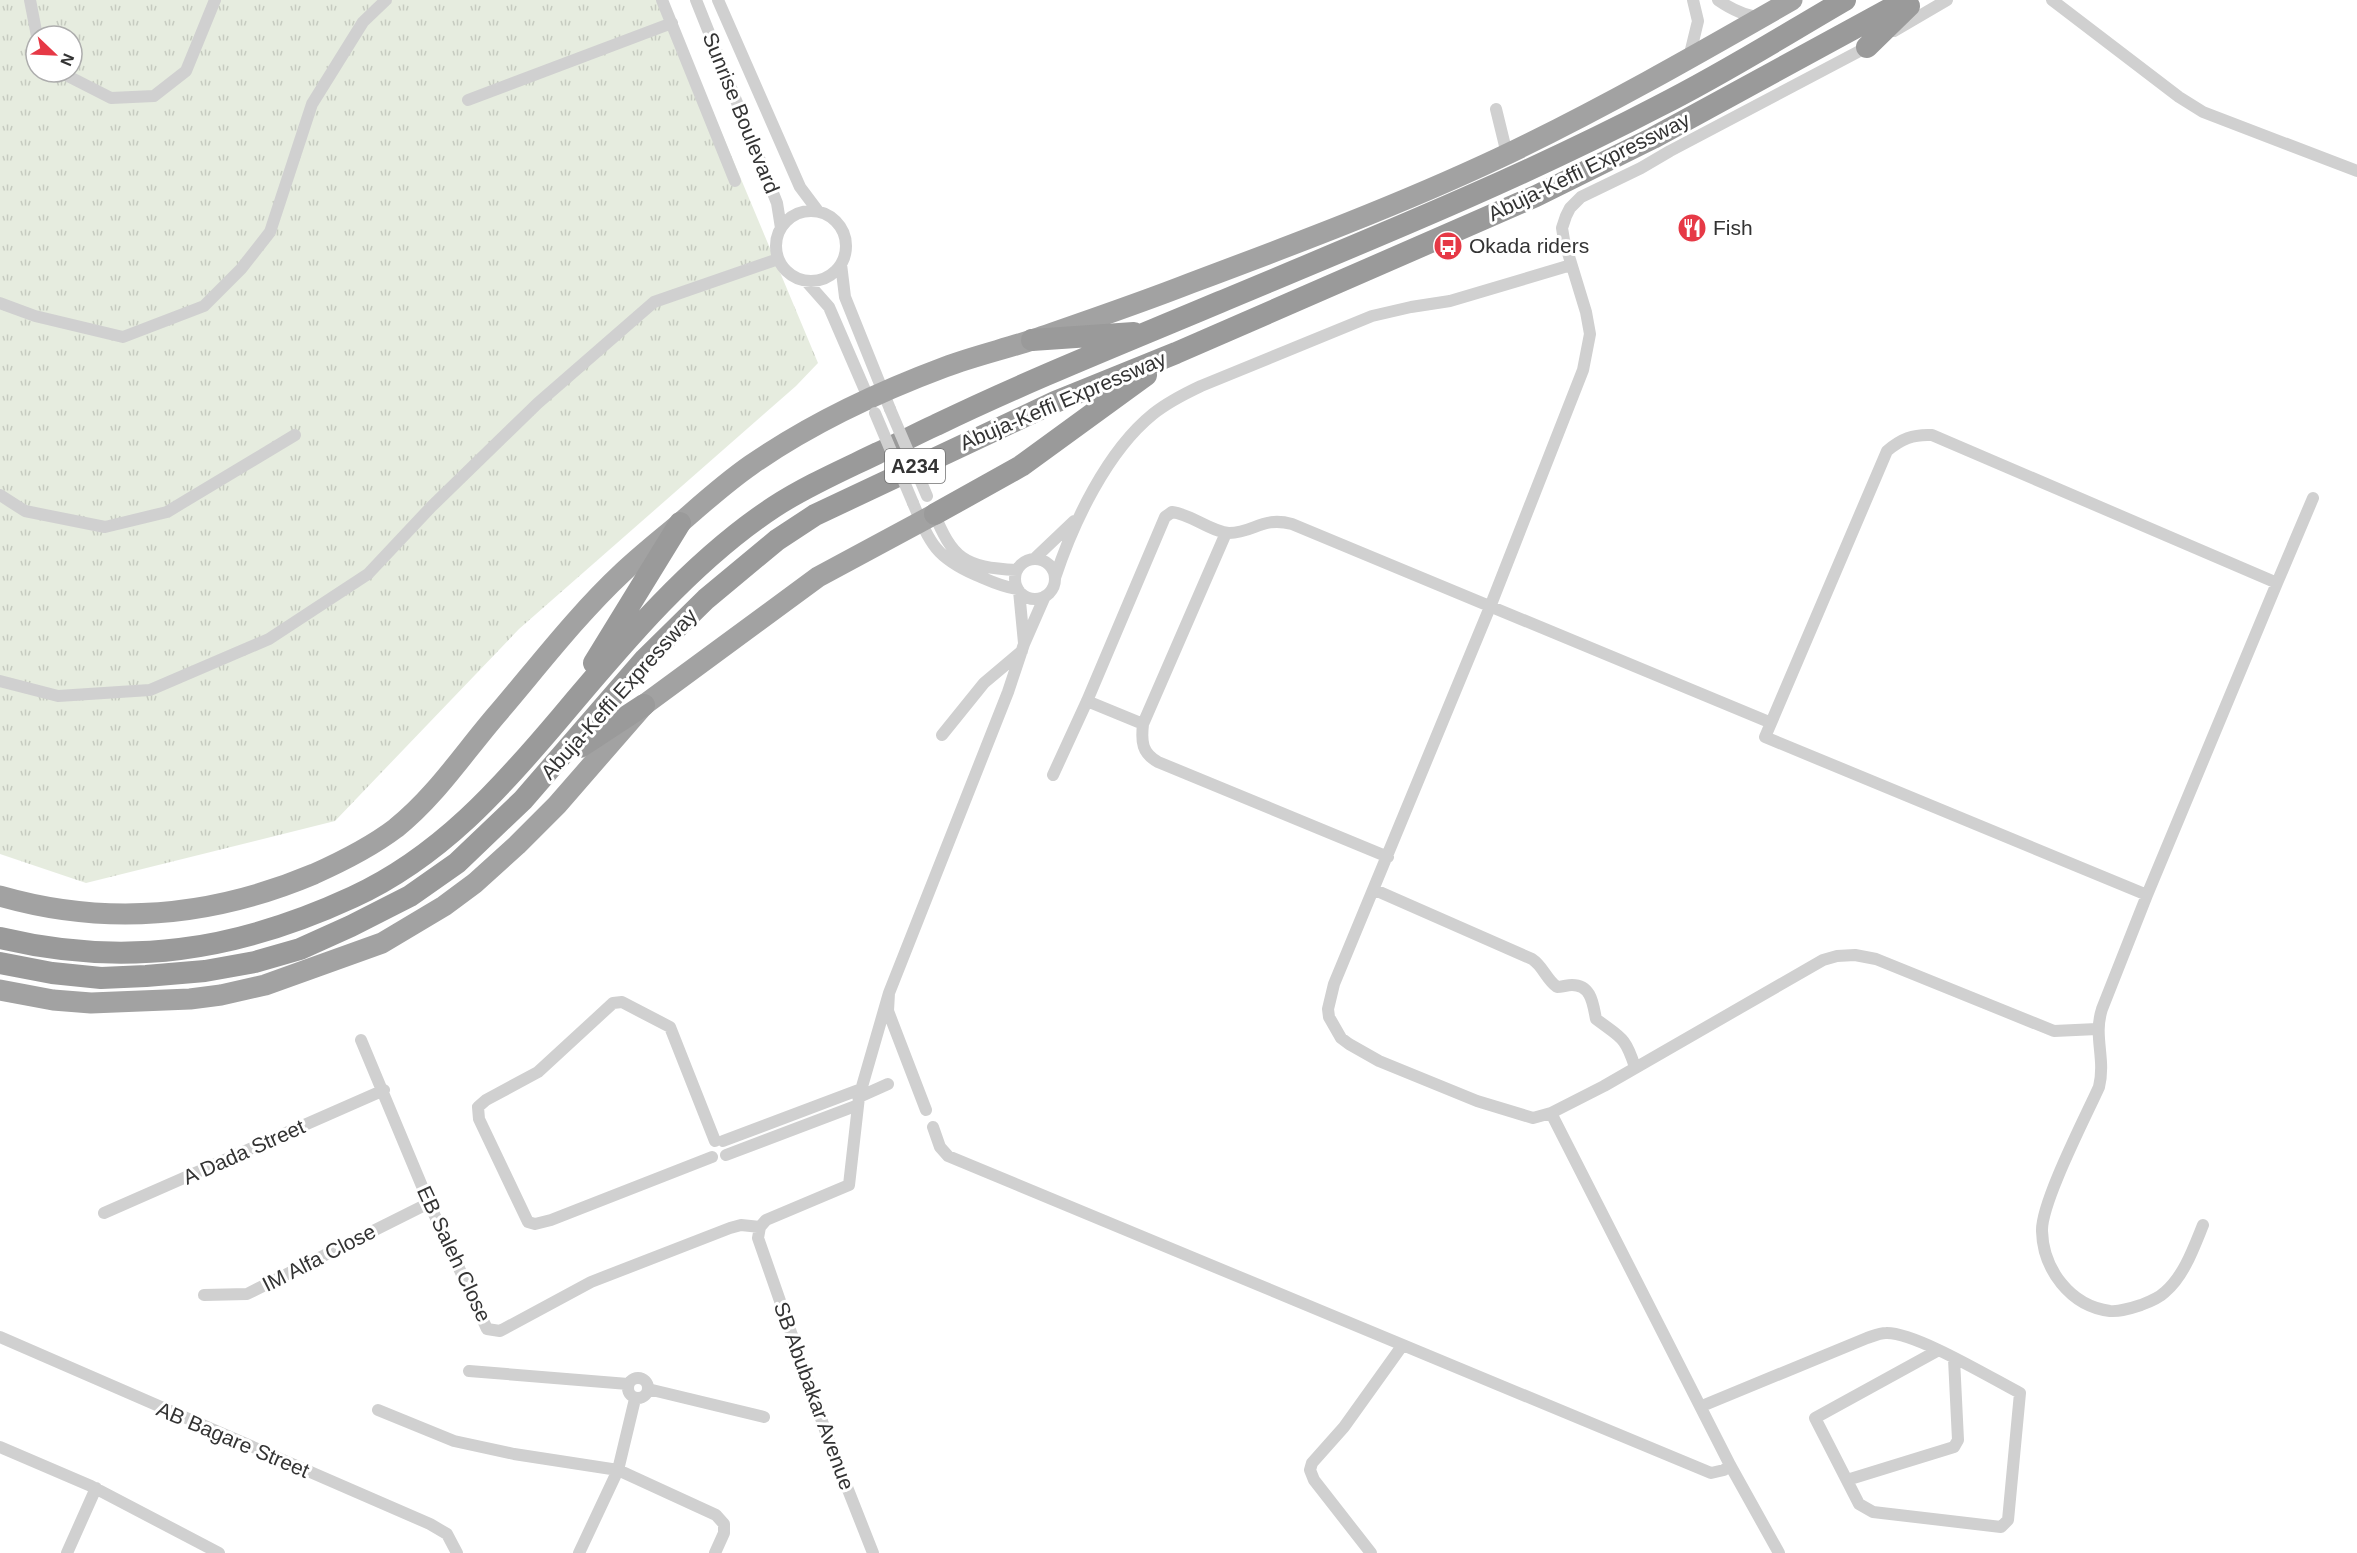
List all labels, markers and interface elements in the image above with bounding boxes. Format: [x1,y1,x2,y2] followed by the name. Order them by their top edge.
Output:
[24,24,84,84] north arrow
[699,29,784,197] street label: Sunrise Boulevard
[57,51,77,68] text: N
[1484,107,1694,225] street label: Abuja-Keffi Expressway
[1676,212,1708,244] restaurant icon: Fish
[1713,216,1753,239] place label: Fish
[1432,230,1464,262] bus stop icon: Okada riders
[1469,234,1589,257] place label: Okada riders
[956,347,1170,454] street label: Abuja-Keffi Expressway
[885,449,945,483] road number: A234
[536,603,702,784] street label: Abuja-Keffi Expressway
[179,1114,308,1189] street label: A Dada Street
[413,1182,496,1325] street label: EB Saleh Close
[258,1219,379,1296] street label: IM Alfa Close
[770,1299,859,1493] street label: SB Abubakar Avenue
[153,1397,313,1482] street label: AB Bagare Street

